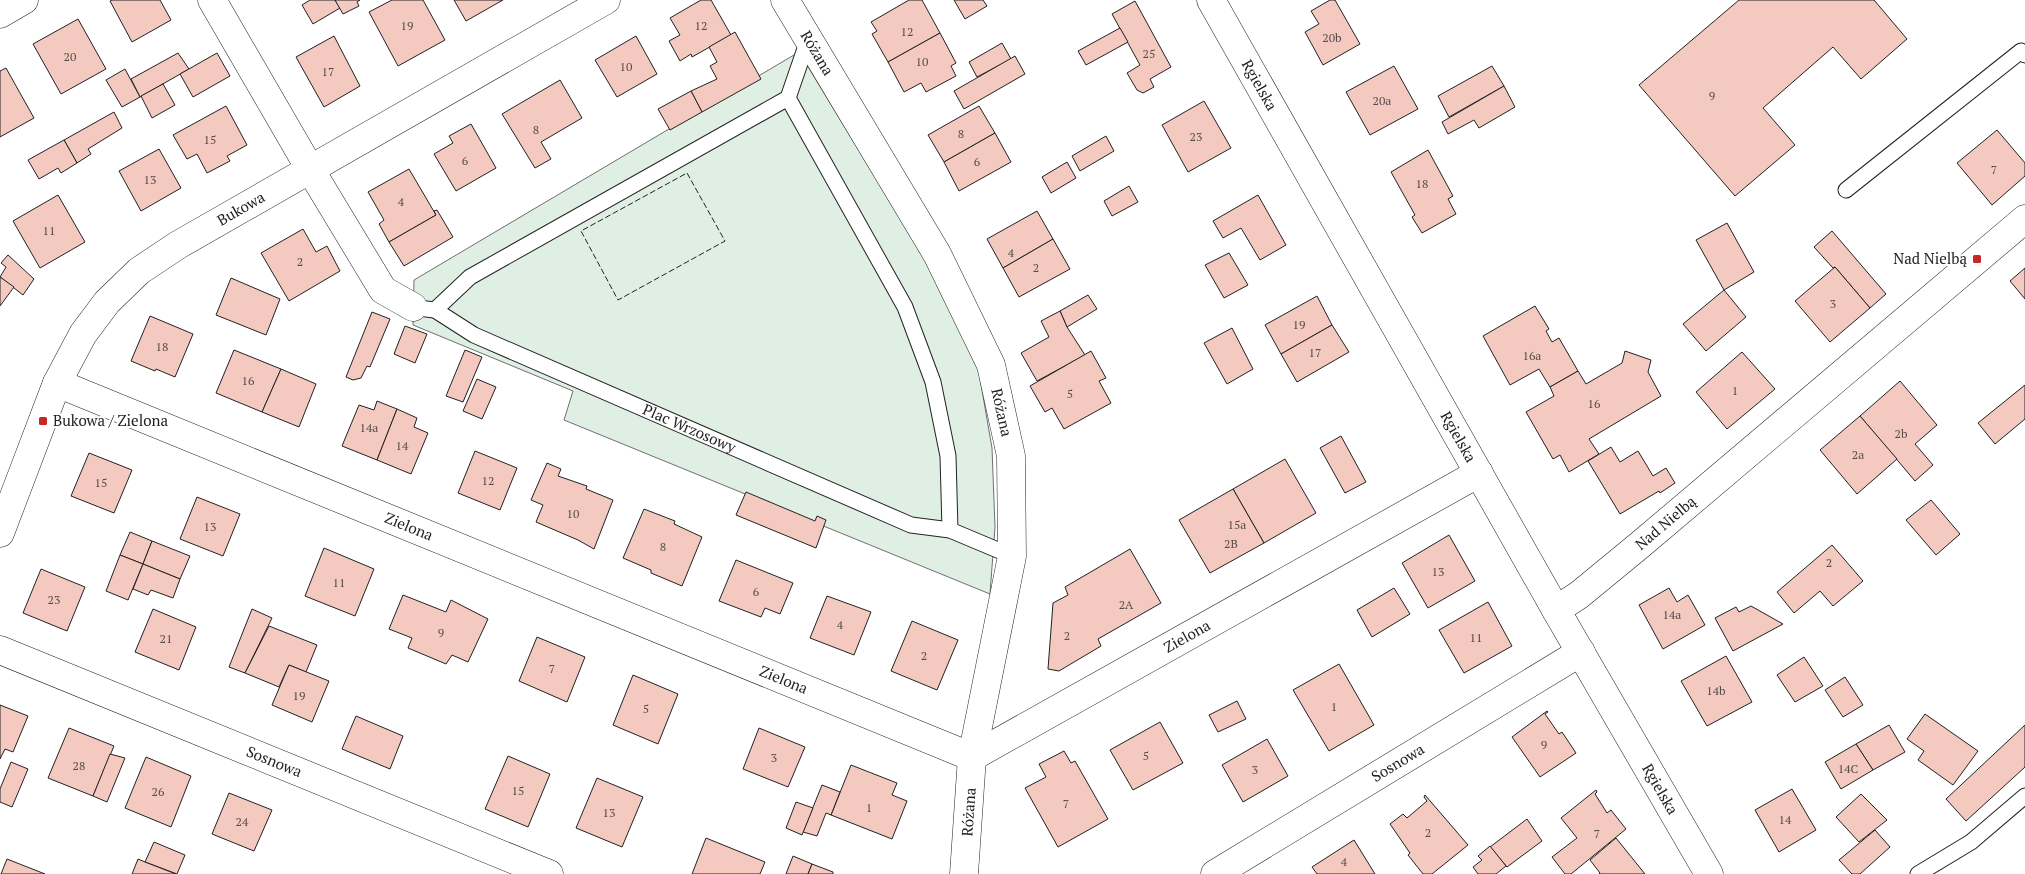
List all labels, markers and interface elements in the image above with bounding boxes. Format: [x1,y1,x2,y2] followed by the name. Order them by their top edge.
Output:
[401,18,413,33] house number: 19
[695,18,707,33] house number: 12
[901,24,913,39] house number: 12
[797,27,839,79] street label: Różana
[1322,30,1342,45] house number: 20b
[1143,46,1155,61] house number: 25
[64,49,76,64] house number: 20
[916,54,928,69] house number: 10
[1238,56,1283,114] street label: Rgielska
[620,59,632,74] house number: 10
[322,64,334,79] house number: 17
[1709,88,1715,103] house number: 9
[1373,93,1391,108] house number: 20a
[533,122,539,137] house number: 8
[958,126,964,141] house number: 8
[1190,129,1202,144] house number: 23
[204,132,216,147] house number: 15
[462,153,469,168] house number: 6
[974,154,981,169] house number: 6
[1991,162,1997,177] house number: 7
[144,172,156,187] house number: 13
[1416,176,1428,191] house number: 18
[213,186,268,230] street label: Bukowa
[398,194,405,209] house number: 4
[43,223,55,238] house number: 11
[1008,245,1015,260] house number: 4
[1893,248,1967,268] place label: Nad Nielbą
[1971,253,1983,265] marker: Nad Nielbą
[297,254,303,269] house number: 2
[1033,260,1039,275] house number: 2
[1830,296,1836,311] house number: 3
[1293,317,1305,332] house number: 19
[156,339,168,354] house number: 18
[1309,345,1321,360] house number: 17
[1523,348,1541,363] house number: 16a
[242,373,255,388] house number: 16
[1732,383,1738,398] house number: 1
[987,386,1017,439] street label: Różana
[1067,386,1073,401] house number: 5
[1588,396,1601,411] house number: 16
[640,399,740,457] street label: Plac Wrzosowy
[1437,407,1482,466] street label: Rgielska
[53,410,168,430] place label: Bukowa / Zielona
[37,415,49,427] marker: Bukowa / Zielona
[360,420,378,435] house number: 14a
[1895,426,1908,441] house number: 2b
[396,438,409,453] house number: 14
[1852,447,1864,462] house number: 2a
[482,473,494,488] house number: 12
[95,475,107,490] house number: 15
[1630,491,1700,554] street label: Nad Nielbą
[567,506,579,521] house number: 10
[382,507,437,545] street label: Zielona
[1228,517,1246,532] house number: 15a
[204,519,216,534] house number: 13
[1224,536,1238,551] house number: 2B
[660,539,666,554] house number: 8
[1826,555,1832,570] house number: 2
[1432,564,1444,579] house number: 13
[333,575,345,590] house number: 11
[753,584,760,599] house number: 6
[48,592,60,607] house number: 23
[1119,597,1134,612] house number: 2A
[1663,607,1681,622] house number: 14a
[1160,614,1214,657] street label: Zielona
[837,617,844,632] house number: 4
[438,625,444,640] house number: 9
[1064,628,1070,643] house number: 2
[1470,630,1482,645] house number: 11
[160,631,172,646] house number: 21
[921,648,927,663] house number: 2
[757,660,812,698] street label: Zielona
[549,661,555,676] house number: 7
[1706,683,1726,698] house number: 14b
[293,688,305,703] house number: 19
[1331,699,1337,714] house number: 1
[643,701,649,716] house number: 5
[1541,737,1547,752] house number: 9
[1367,738,1428,786] street label: Sosnowa
[244,741,306,781] street label: Sosnowa
[1143,748,1149,763] house number: 5
[771,750,777,765] house number: 3
[73,758,85,773] house number: 28
[1638,760,1684,818] street label: Rgielska
[1838,761,1859,776] house number: 14C
[1252,762,1258,777] house number: 3
[512,783,524,798] house number: 15
[152,784,165,799] house number: 26
[956,786,980,837] street label: Różana
[1063,796,1069,811] house number: 7
[866,800,872,815] house number: 1
[603,805,615,820] house number: 13
[1779,812,1792,827] house number: 14
[236,814,249,829] house number: 24
[1425,825,1431,840] house number: 2
[1594,826,1600,841] house number: 7
[1341,854,1348,869] house number: 4

